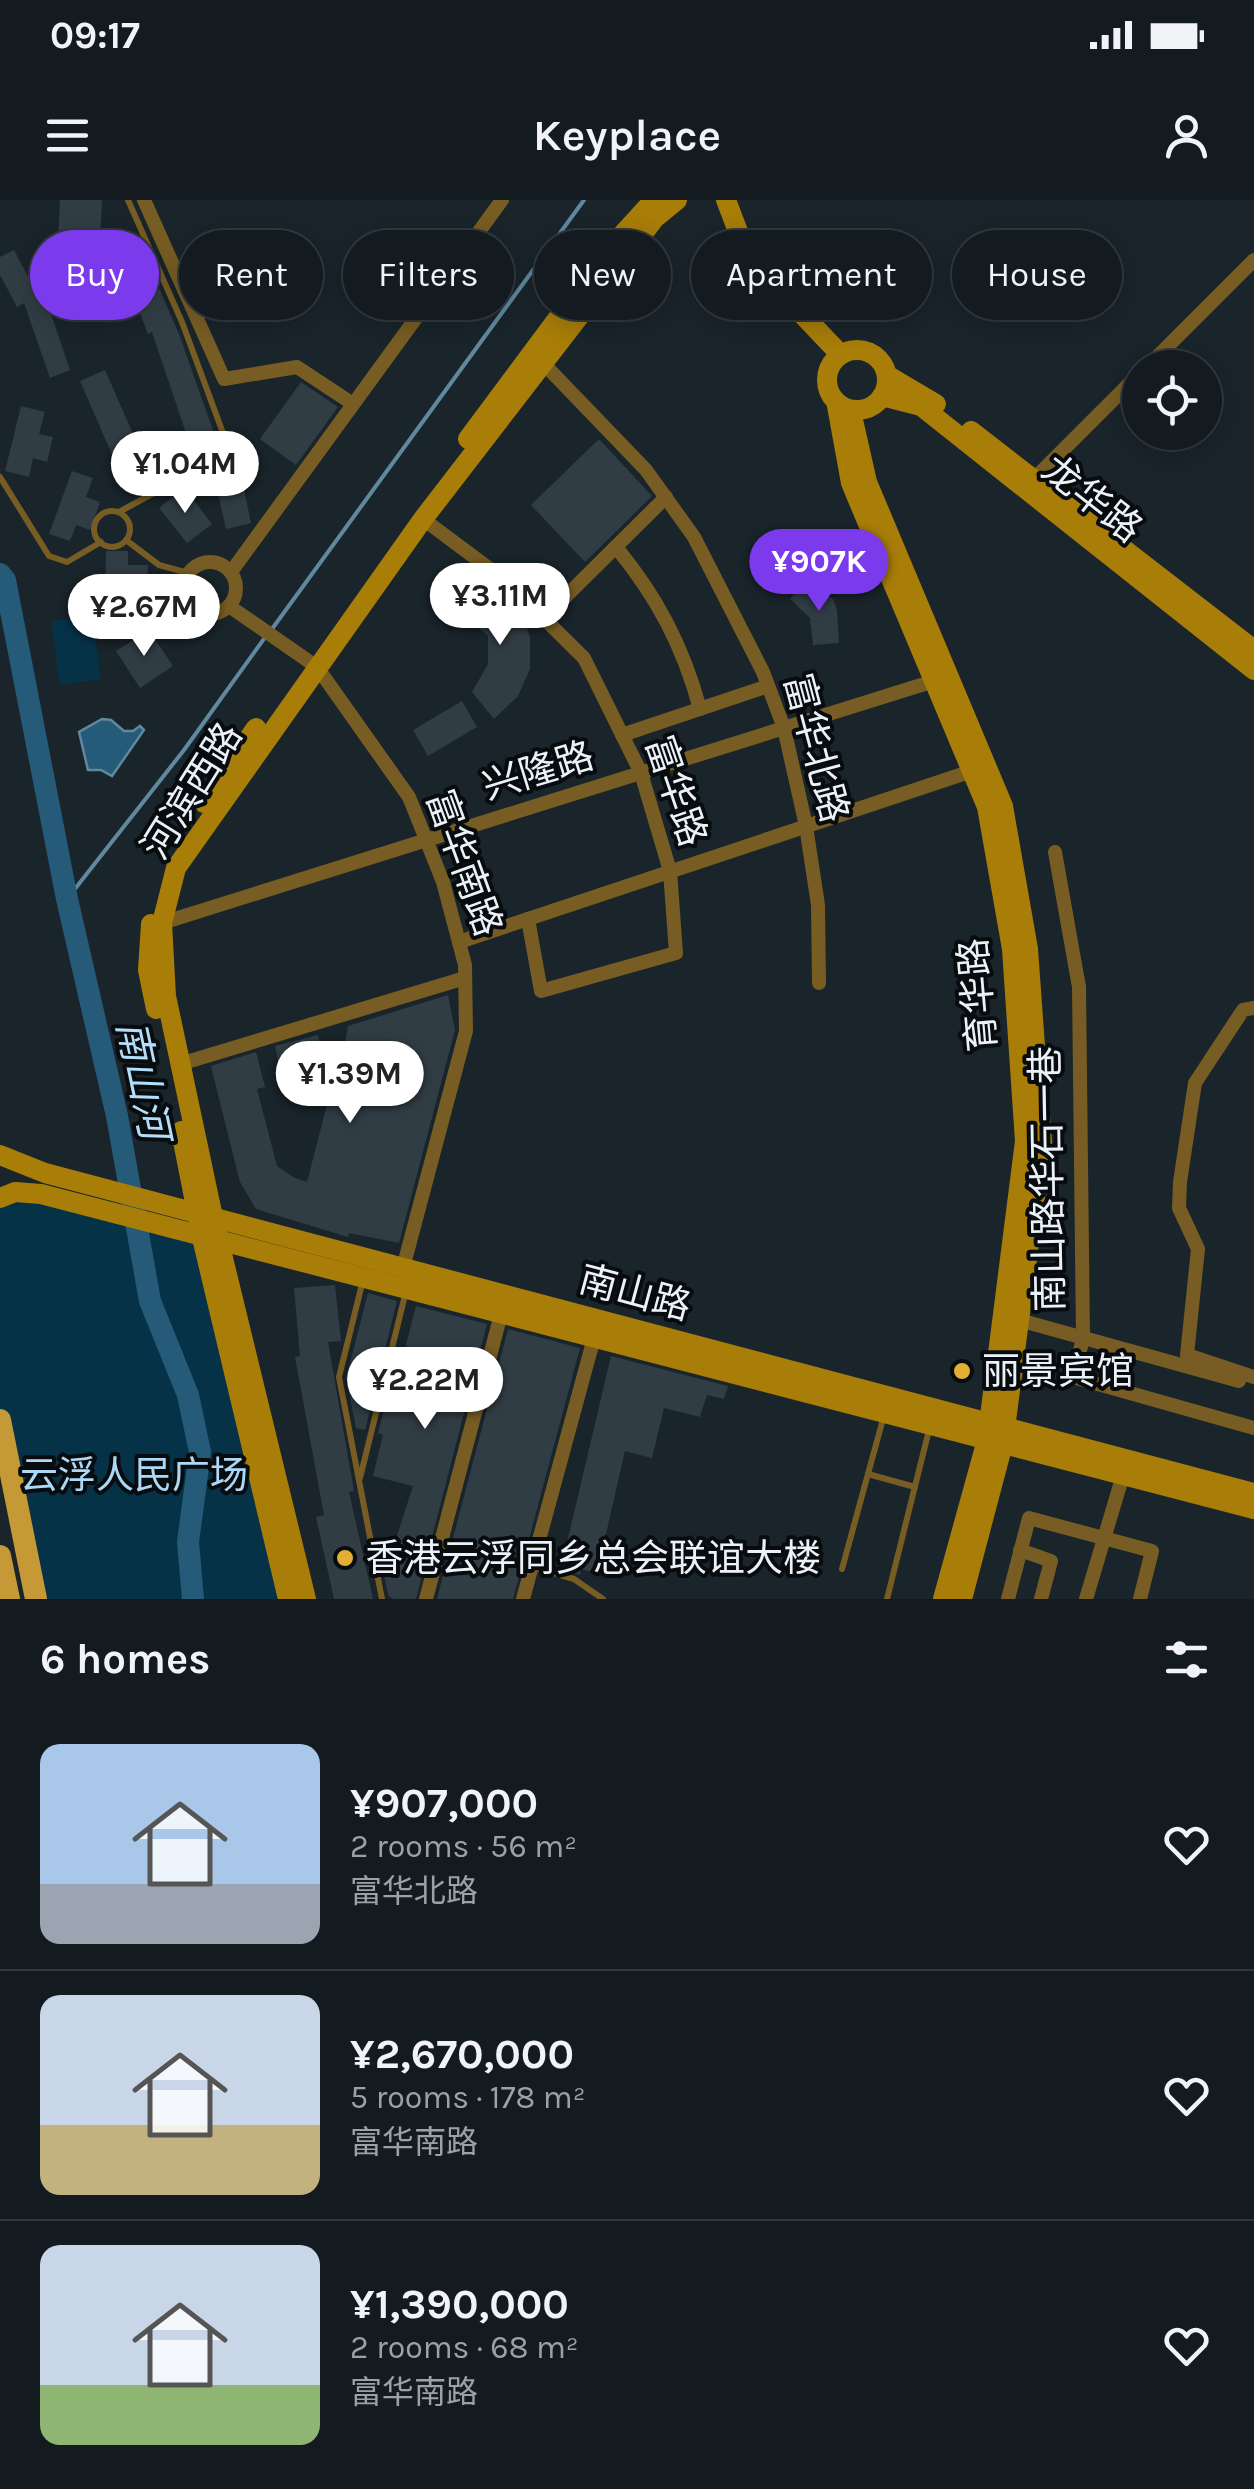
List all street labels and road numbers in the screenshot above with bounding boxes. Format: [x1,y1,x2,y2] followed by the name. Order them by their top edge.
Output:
[1033,446,1151,552] street label: 龙华路
[775,669,857,827] street label: 富华北路
[133,715,251,867] street label: 河滨西路
[636,730,716,852] street label: 富华路
[477,733,599,809] street label: 兴隆路
[417,784,511,942] street label: 富华南路
[951,936,1005,1054] street label: 育华路
[1023,1046,1073,1312] street label: 南山路华石一巷
[574,1257,696,1329] street label: 南山路

